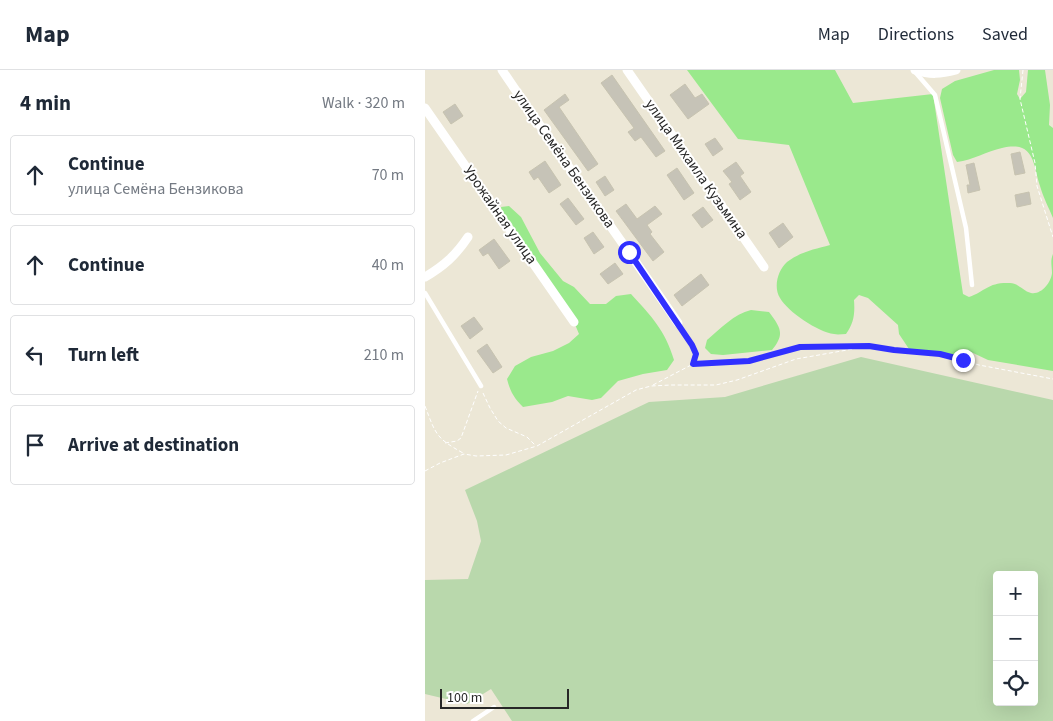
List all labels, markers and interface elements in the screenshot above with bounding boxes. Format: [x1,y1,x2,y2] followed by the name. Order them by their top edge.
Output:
[25,17,70,52] text: Map
[818,22,850,47] text: Map
[878,22,954,47] text: Directions
[982,22,1028,47] text: Saved
[508,86,620,232] street label: улица Семёна Бензикова
[20,88,71,118] text: 4 min
[322,92,405,114] text: Walk · 320 m
[640,95,752,243] street label: улица Михаила Кузьмина
[68,151,145,178] text: Continue
[21,161,49,189] icon: ahead
[458,161,542,269] street label: Урожайная улица
[372,164,404,186] text: 70 m
[68,178,244,200] text: улица Семёна Бензикова
[618,241,641,264] route start
[21,251,49,279] icon: ahead
[68,252,145,279] text: Continue
[372,254,404,276] text: 40 m
[21,341,49,369] icon: left
[68,342,139,369] text: Turn left
[364,344,404,366] text: 210 m
[952,349,975,372] route end
[21,431,49,459] icon: arrive
[68,432,239,459] text: Arrive at destination
[993,571,1038,706] map controls
[993,571,1038,616] button: +
[993,616,1038,661] button: −
[993,661,1038,706] button: locate
[440,686,569,709] scale bar
[447,688,482,708] text: 100 m

